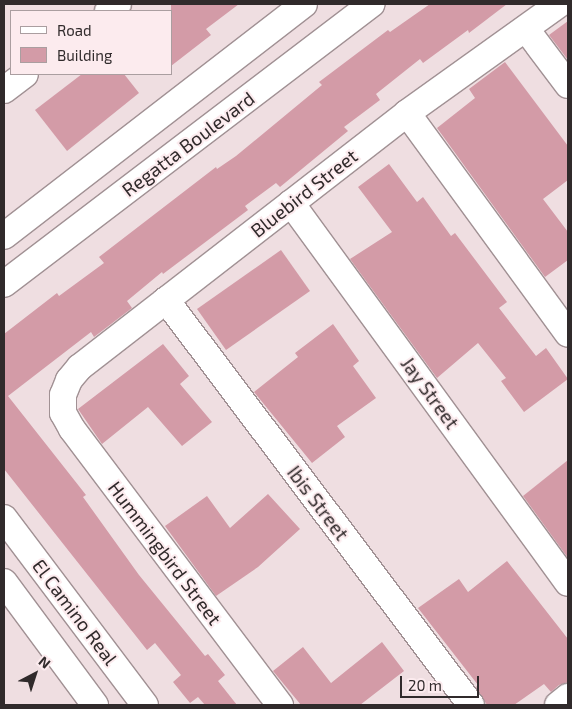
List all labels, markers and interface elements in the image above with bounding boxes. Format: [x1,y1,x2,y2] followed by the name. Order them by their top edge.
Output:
[10,10,172,75] legend
[57,21,92,39] text: Road
[57,46,112,64] text: Building
[117,87,259,201] street label: Regatta Boulevard
[246,144,362,242] street label: Bluebird Street
[396,352,464,434] street label: Jay Street
[283,461,353,545] street label: Ibis Street
[104,477,226,629] street label: Hummingbird Street
[28,554,122,670] street label: El Camino Real
[10,649,60,699] north arrow
[36,652,54,672] text: N
[402,666,481,698] scale bar
[408,676,442,694] text: 20 m

